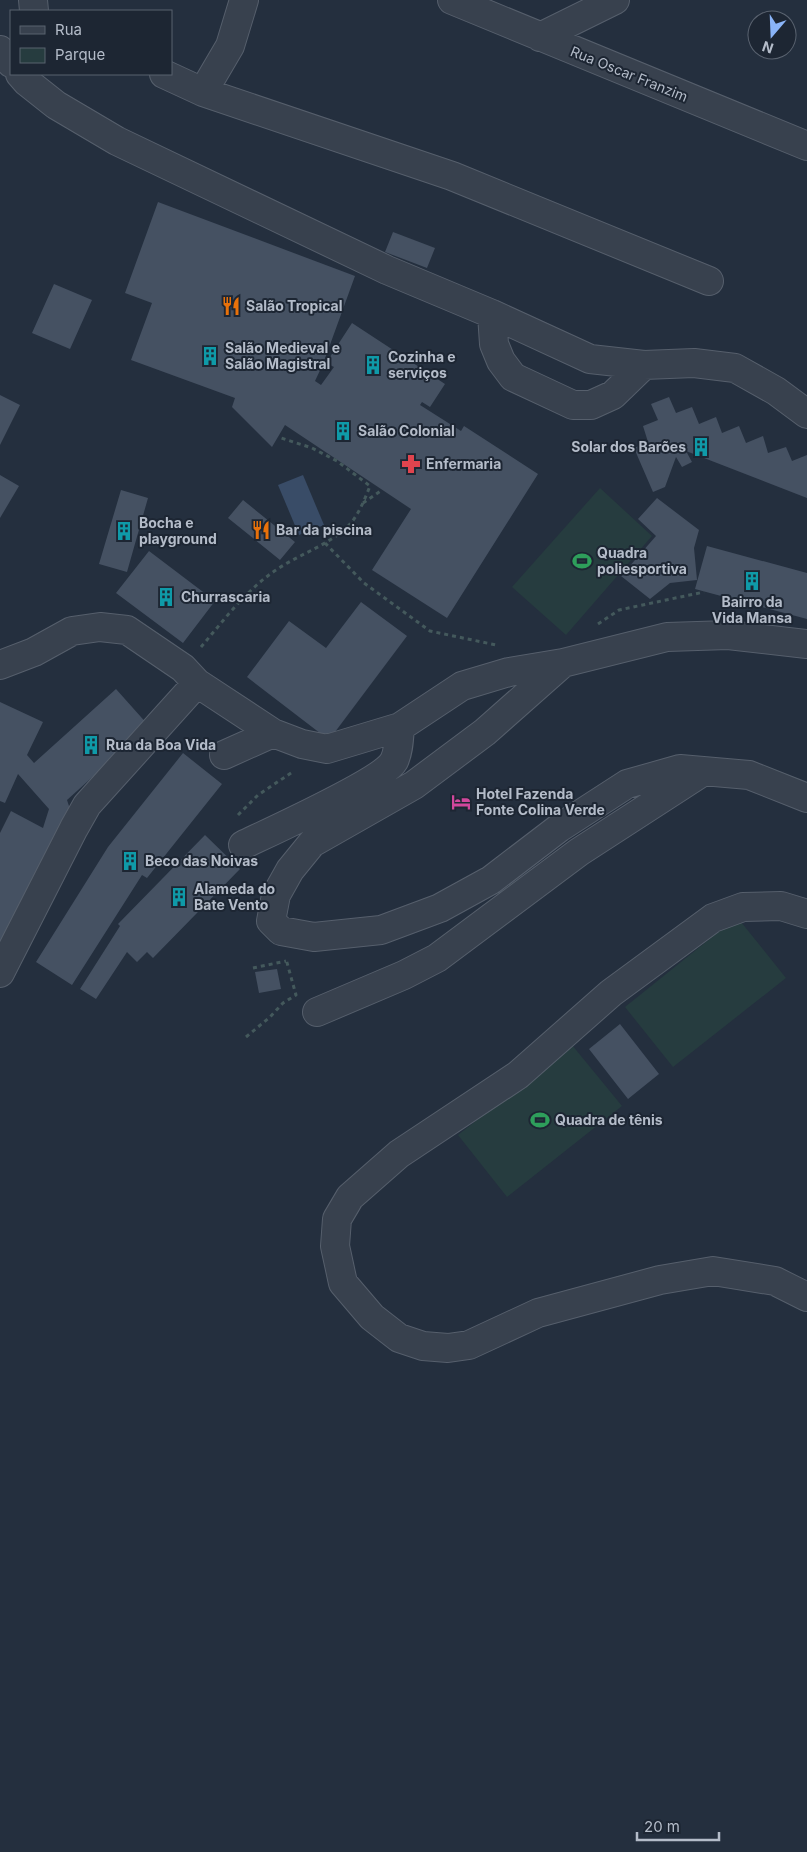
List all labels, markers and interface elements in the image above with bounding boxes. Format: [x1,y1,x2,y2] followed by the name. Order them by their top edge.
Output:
[10,10,172,75] legend
[747,10,797,60] north arrow
[55,20,82,39] text: Rua
[760,38,775,58] text: N
[568,42,690,105] street label: Rua Oscar Franzim
[55,45,105,64] text: Parque
[220,295,242,317] restaurant icon: Salão Tropical
[246,297,343,314] place label: Salão Tropical
[225,339,340,372] place label: Salão Medieval e Salão Magistral
[199,345,221,367] building icon: Salão Medieval e Salão Magistral
[388,348,456,381] place label: Cozinha e serviços
[362,354,384,376] building icon: Cozinha e serviços
[332,420,354,442] building icon: Salão Colonial
[358,422,455,439] place label: Salão Colonial
[690,436,712,458] building icon: Solar dos Barões
[571,438,686,455] place label: Solar dos Barões
[400,453,422,475] pharmacy icon: Enfermaria
[426,455,501,472] place label: Enfermaria
[139,514,217,547] place label: Bocha e playground
[250,519,272,541] restaurant icon: Bar da piscina
[113,520,135,542] building icon: Bocha e playground
[276,521,372,538] place label: Bar da piscina
[597,544,687,577] place label: Quadra poliesportiva
[571,550,593,572] sports icon: Quadra poliesportiva
[741,570,763,592] building icon: Bairro da Vida Mansa
[155,586,177,608] building icon: Churrascaria
[181,588,270,605] place label: Churrascaria
[712,593,792,626] place label: Bairro da Vida Mansa
[80,734,102,756] building icon: Rua da Boa Vida
[106,736,216,753] place label: Rua da Boa Vida
[476,785,605,818] place label: Hotel Fazenda Fonte Colina Verde
[450,791,472,813] hotel icon: Hotel Fazenda Fonte Colina Verde
[119,850,141,872] building icon: Beco das Noivas
[145,852,258,869] place label: Beco das Noivas
[194,880,276,913] place label: Alameda do Bate Vento
[168,886,190,908] building icon: Alameda do Bate Vento
[529,1109,551,1131] sports icon: Quadra de tênis
[555,1111,663,1128] place label: Quadra de tênis
[637,1810,720,1842] scale bar
[644,1817,680,1836] text: 20 m

